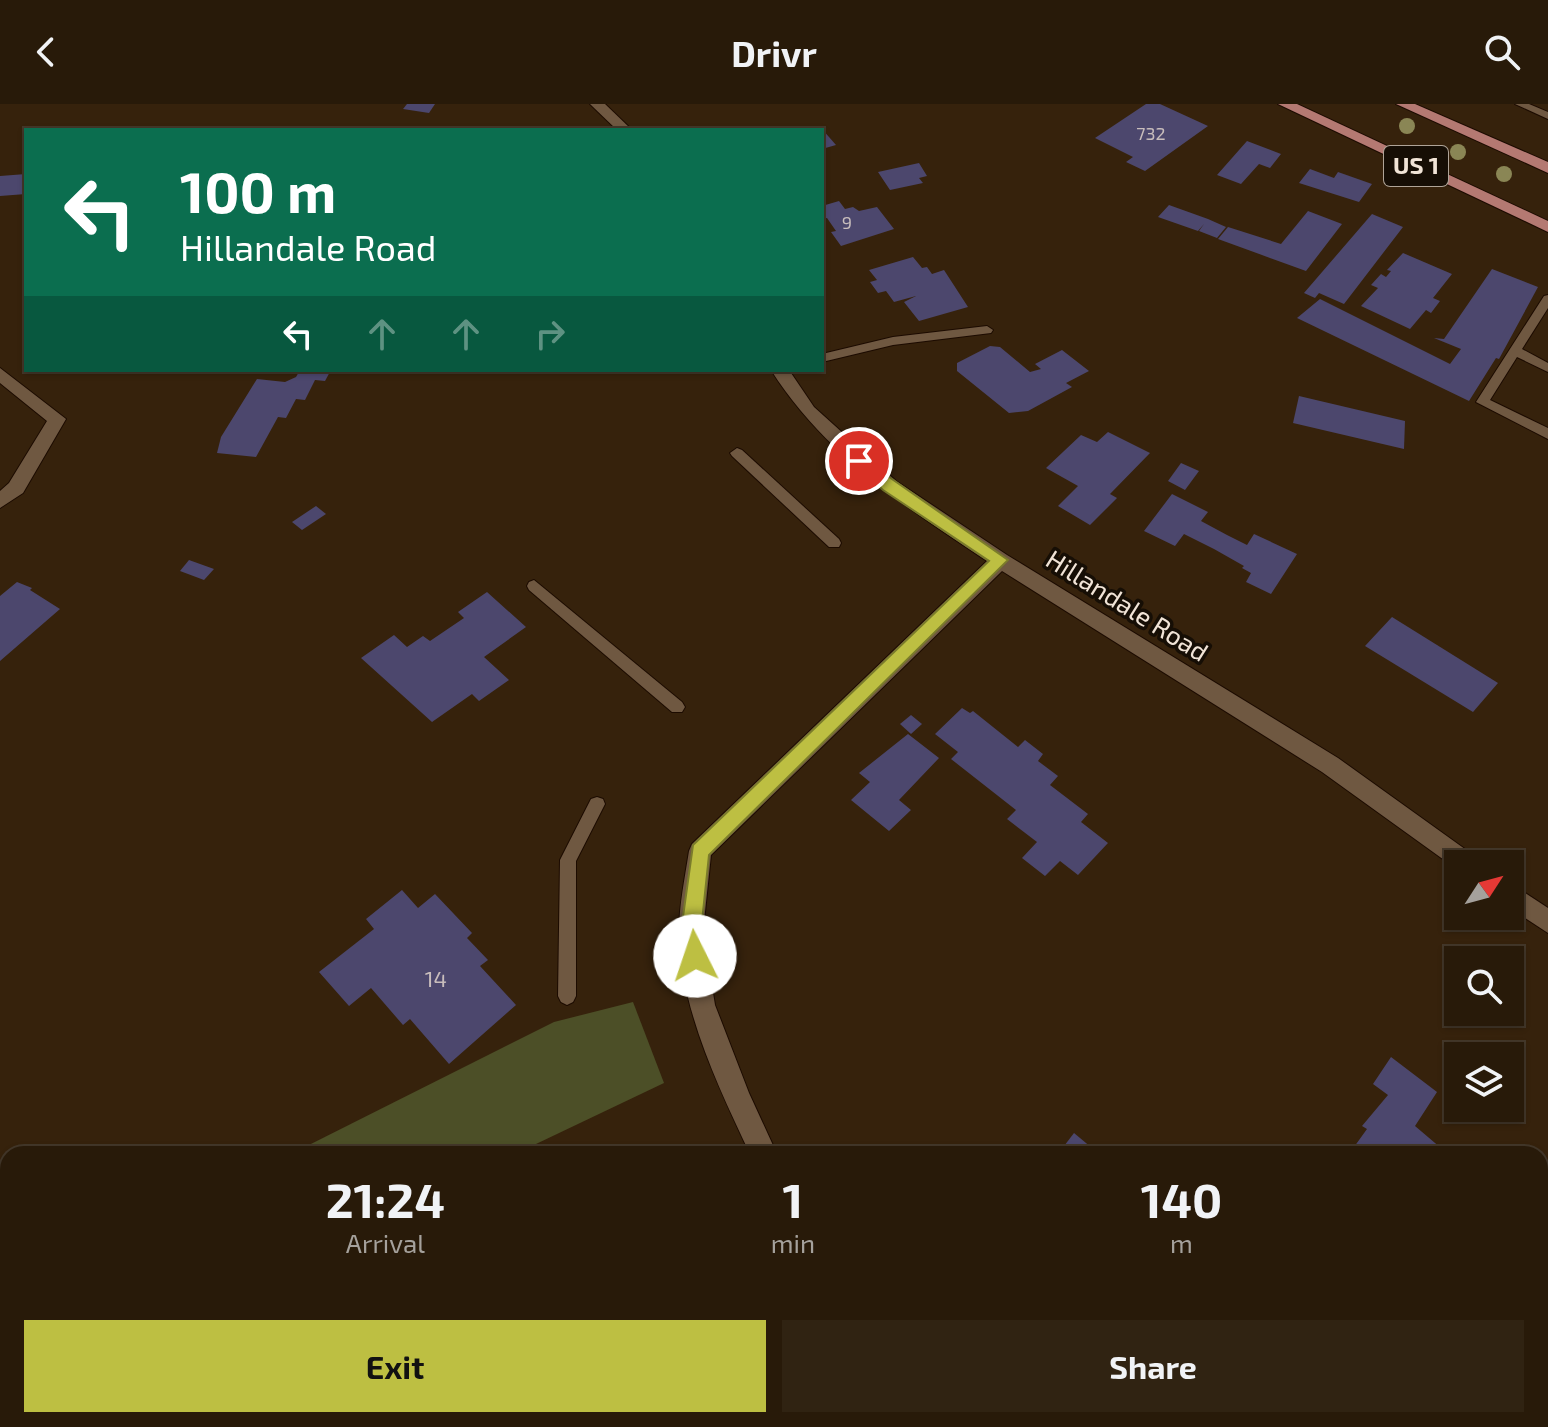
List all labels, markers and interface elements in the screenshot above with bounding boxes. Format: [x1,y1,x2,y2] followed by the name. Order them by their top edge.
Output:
[24,30,68,74] icon: back
[1480,30,1524,74] icon: search
[731,31,817,74] text: Drivr
[1136,122,1166,144] house number: 732
[1384,146,1448,186] road number: US 1
[180,157,336,224] text: 100 m
[48,160,152,264] icon: left
[842,211,852,233] house number: 9
[180,225,436,268] text: Hillandale Road
[276,312,320,356] icon: left
[360,312,404,356] icon: ahead
[444,312,488,356] icon: ahead
[528,312,572,356] icon: right
[825,427,893,495] pin
[837,439,881,483] icon: arrive
[1041,543,1215,667] street label: Hillandale Road
[1444,850,1524,930] north arrow
[1444,850,1524,1122] map controls
[653,914,737,998] position arrow
[1444,946,1524,1026] button: search
[425,965,447,991] house number: 14
[1444,1042,1524,1122] button: layers
[326,1170,445,1228] text: 21:24
[783,1170,803,1228] text: 1
[1141,1170,1222,1228] text: 140
[346,1227,425,1258] text: Arrival
[771,1227,815,1258] text: min
[1170,1227,1193,1258] text: m
[24,1320,766,1412] button: Exit
[782,1320,1524,1412] button: Share

